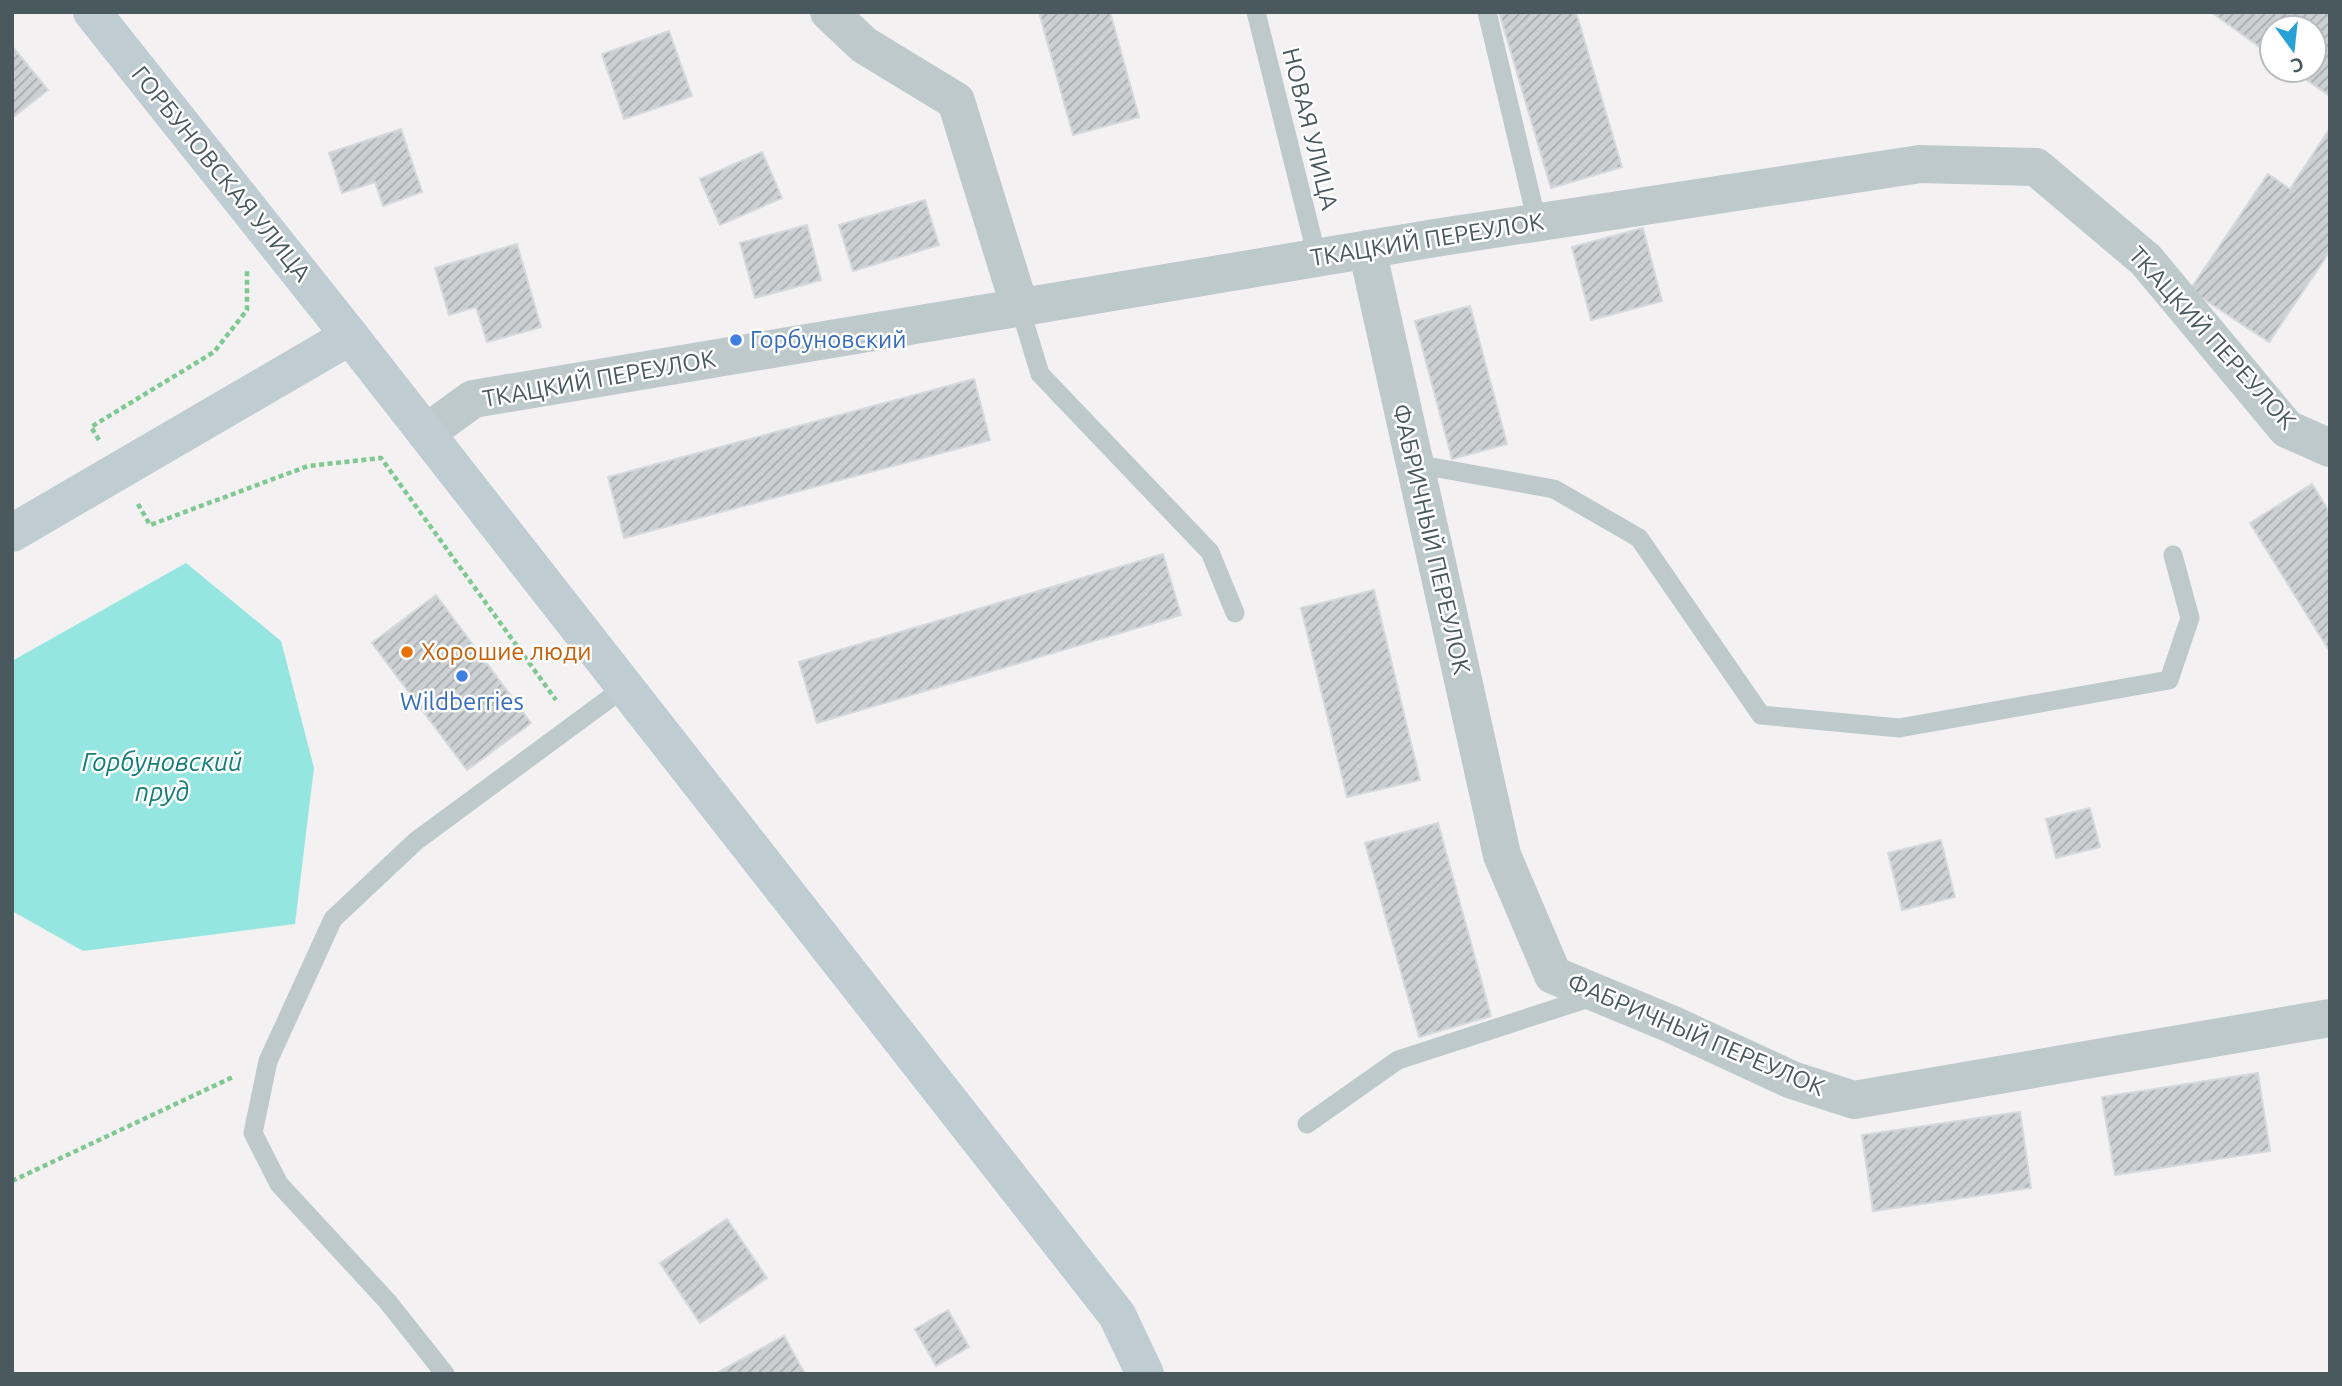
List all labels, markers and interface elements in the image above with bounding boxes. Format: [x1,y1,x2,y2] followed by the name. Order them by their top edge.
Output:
[2258,14,2328,84] north arrow
[1277,45,1344,213] street label: НОВАЯ УЛИЦА
[2289,53,2306,78] text: С
[126,61,317,287] street label: ГОРБУНОВСКАЯ УЛИЦА
[1308,207,1546,271] street label: ТКАЦКИЙ ПЕРЕУЛОК
[2123,240,2302,435] street label: ТКАЦКИЙ ПЕРЕУЛОК
[750,326,906,353] place label: Горбуновский
[728,332,744,348] marker: Горбуновский
[480,344,718,412] street label: ТКАЦКИЙ ПЕРЕУЛОК
[1387,401,1477,677] street label: ФАБРИЧНЫЙ ПЕРЕУЛОК
[421,638,591,665] place label: Хорошие люди
[399,644,415,660] marker: Хорошие люди
[454,668,470,684] marker: Wildberries
[400,688,524,715] place label: Wildberries
[82,747,242,806] water label: Горбуновский пруд
[1563,967,1830,1101] street label: ФАБРИЧНЫЙ ПЕРЕУЛОК

